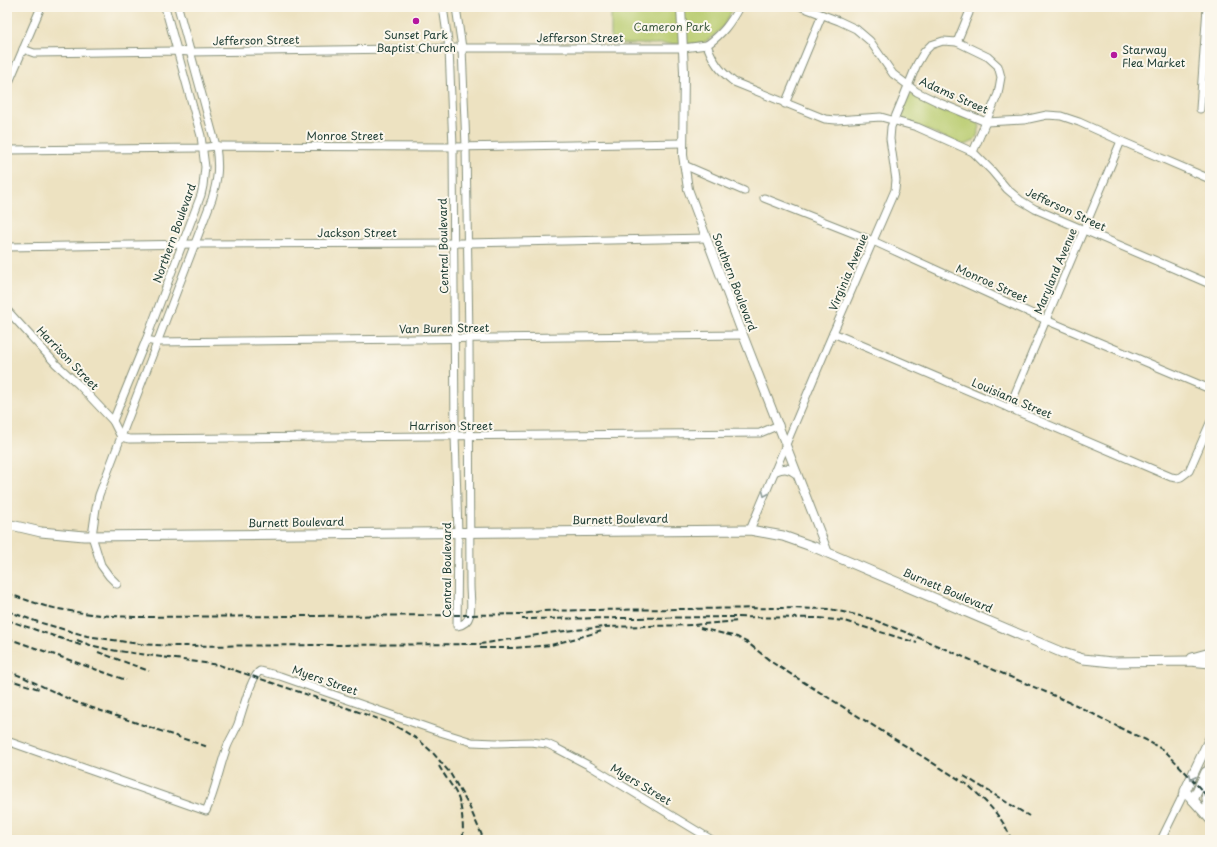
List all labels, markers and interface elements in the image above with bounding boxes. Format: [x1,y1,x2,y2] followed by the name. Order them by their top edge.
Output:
[411,16,421,26] marker: Sunset Park Baptist Church
[634,18,711,35] park label: Cameron Park
[376,26,456,56] place label: Sunset Park Baptist Church
[537,29,624,46] street label: Jefferson Street
[212,31,300,49] street label: Jefferson Street
[1122,41,1186,71] place label: Starway Flea Market
[1109,50,1119,60] marker: Starway Flea Market
[917,72,992,118] street label: Adams Street
[307,127,384,144] street label: Monroe Street
[148,181,200,285] street label: Northern Boulevard
[1023,183,1109,235] street label: Jefferson Street
[434,198,452,294] street label: Central Boulevard
[317,224,397,241] street label: Jackson Street
[1029,225,1081,317] street label: Maryland Avenue
[708,230,762,334] street label: Southern Boulevard
[824,231,872,313] street label: Virginia Avenue
[953,260,1031,307] street label: Monroe Street
[399,319,490,337] street label: Van Buren Street
[33,322,103,394] street label: Harrison Street
[969,373,1055,423] street label: Louisiana Street
[409,417,493,434] street label: Harrison Street
[762,490,770,498] one-way arrow
[572,510,669,528] street label: Burnett Boulevard
[248,513,345,531] street label: Burnett Boulevard
[438,522,455,618] street label: Central Boulevard
[900,563,996,617] street label: Burnett Boulevard
[290,661,361,699] street label: Myers Street
[607,759,675,809] street label: Myers Street
[1189,773,1197,780] one-way arrow

